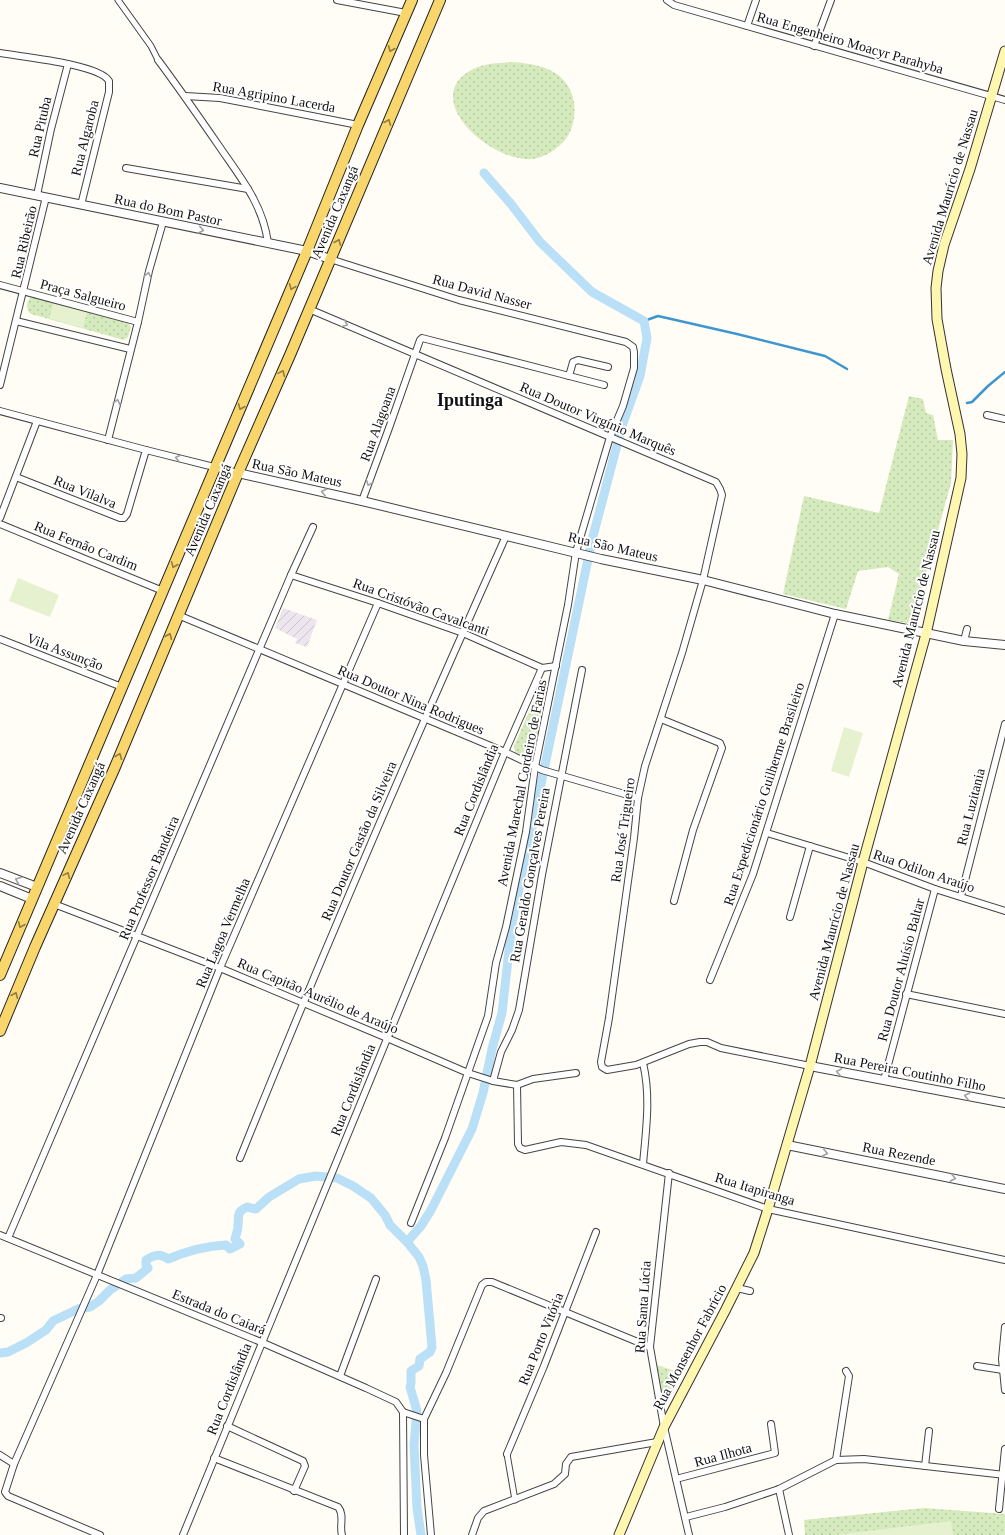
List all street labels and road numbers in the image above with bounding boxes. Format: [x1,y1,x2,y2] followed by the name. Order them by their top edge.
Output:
[755,9,946,77] street label: Rua Engenheiro Moacyr Parahyba
[211,79,337,115] street label: Rua Agripino Lacerda
[26,94,54,159] street label: Rua Pituba
[68,98,102,177] street label: Rua Algaroba
[919,107,981,267] street label: Avenida Maurício de Nassau
[309,163,362,260] street label: Avenida Caxangá
[113,191,223,229] street label: Rua do Bom Pastor
[8,204,40,280] street label: Rua Ribeirão
[431,272,533,313] street label: Rua David Nasser
[38,276,128,314] street label: Praça Salgueiro
[518,379,678,459] street label: Rua Doutor Virgínio Marquês
[357,384,399,464] street label: Rua Alagoana
[251,456,343,490] street label: Rua São Mateus
[182,461,235,558] street label: Avenida Caxangá
[52,473,119,512] street label: Rua Vilalva
[32,518,140,574] street label: Rua Fernão Cardim
[567,529,659,565] street label: Rua São Mateus
[889,529,943,689] street label: Avenida Maurício de Nassau
[351,575,491,639] street label: Rua Cristóvão Cavalcanti
[25,631,105,673] street label: Vila Assunção
[336,662,486,738] street label: Rua Doutor Nina Rodrigues
[495,678,549,888] street label: Avenida Marechal Cordeiro de Farias
[721,681,807,907] street label: Rua Expedicionário Guilherme Brasileiro
[451,741,502,838] street label: Rua Cordislândia
[319,758,400,923] street label: Rua Doutor Gastão da Silveira
[54,759,108,856] street label: Avenida Caxangá
[954,766,988,847] street label: Rua Luzitania
[608,777,638,883] street label: Rua José Trigueiro
[507,786,553,963] street label: Rua Geraldo Gonçalves Pereira
[116,813,182,942] street label: Rua Professor Bandeira
[806,842,862,1002] street label: Avenida Maurício de Nassau
[871,847,977,895] street label: Rua Odilon Araújo
[193,875,253,990] street label: Rua Lagoa Vermelha
[875,897,927,1043] street label: Rua Doutor Aluísio Baltar
[235,955,401,1037] street label: Rua Capitão Aurélio de Araújo
[328,1041,379,1138] street label: Rua Cordislândia
[833,1050,987,1094] street label: Rua Pereira Coutinho Filho
[861,1140,937,1168] street label: Rua Rezende
[713,1170,798,1209] street label: Rua Itapiranga
[632,1260,654,1354] street label: Rua Santa Lúcia
[651,1282,729,1412] street label: Rua Monsenhor Fabrício
[170,1286,269,1338] street label: Estrada do Caiará
[516,1290,567,1387] street label: Rua Porto Vitória
[204,1340,255,1437] street label: Rua Cordislândia
[693,1440,754,1470] street label: Rua Ilhota

